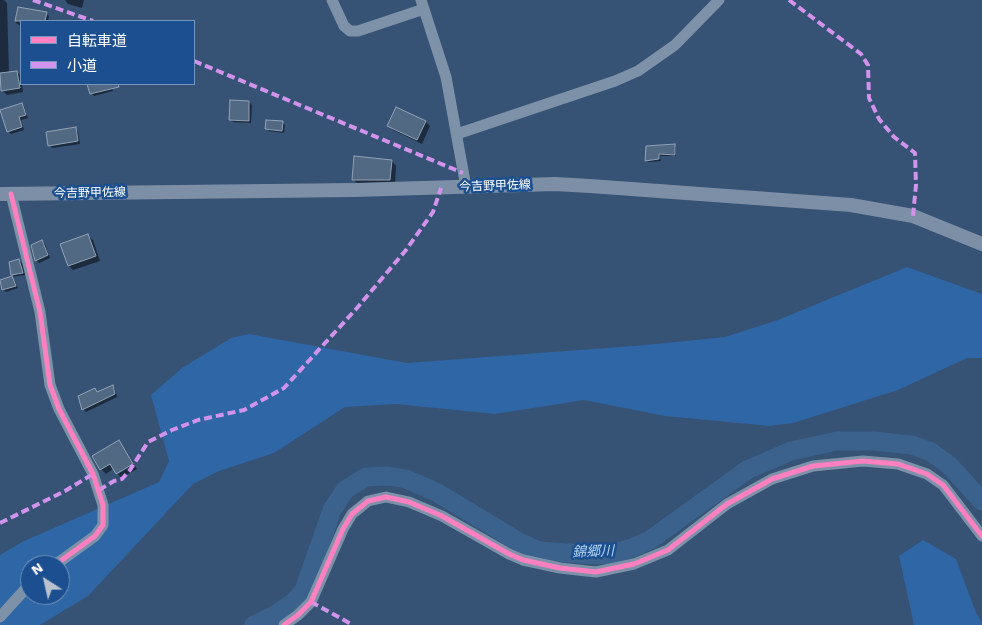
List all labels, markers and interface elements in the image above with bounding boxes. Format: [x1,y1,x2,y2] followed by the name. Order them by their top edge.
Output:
[20,20,195,85] legend
[67,32,127,50] text: 自転車道
[67,57,97,75] text: 小道
[459,178,531,194] street label: 今吉野甲佐線
[54,185,126,201] street label: 今吉野甲佐線
[572,543,614,561] water label: 錦郷川
[20,555,70,605] north arrow
[28,559,46,578] text: N

